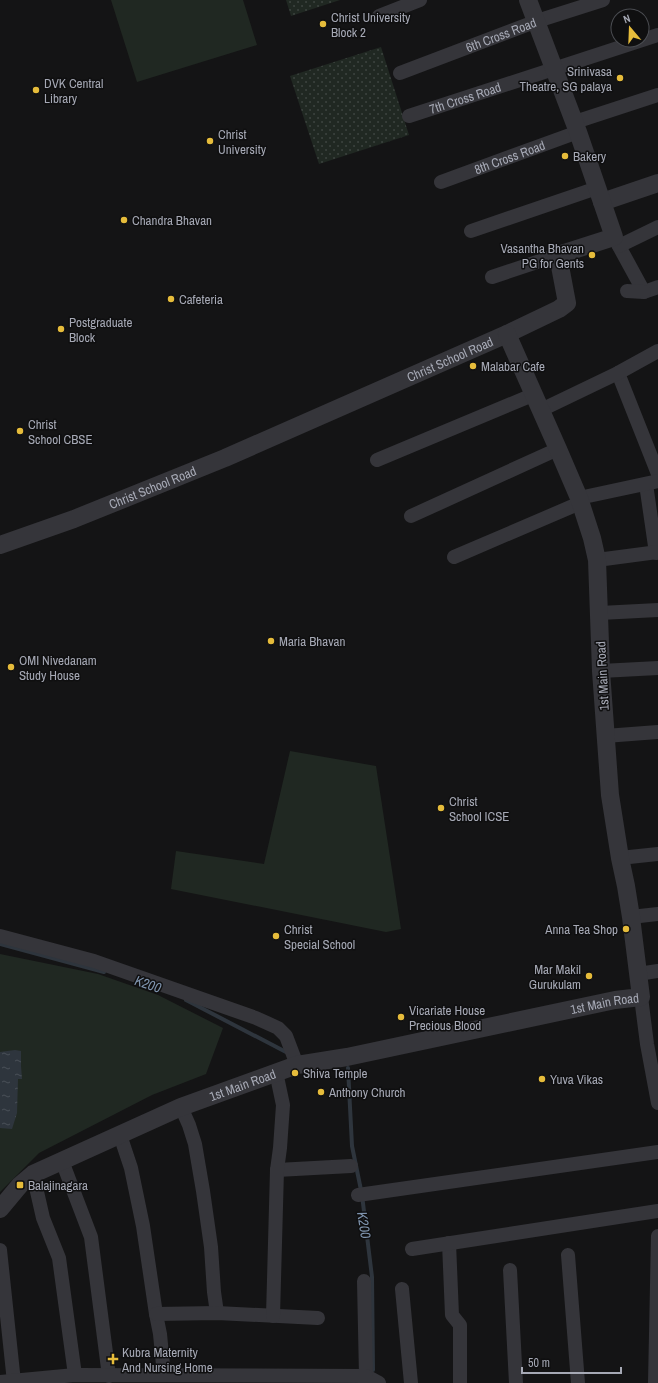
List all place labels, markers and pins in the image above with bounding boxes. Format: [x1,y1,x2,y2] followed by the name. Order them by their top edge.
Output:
[331,9,411,41] place label: Christ University Block 2
[318,19,328,29] marker: Christ University Block 2
[520,63,612,95] place label: Srinivasa Theatre, SG palaya
[615,73,625,83] marker: Srinivasa Theatre, SG palaya
[44,75,103,107] place label: DVK Central Library
[31,85,41,95] marker: DVK Central Library
[218,126,267,158] place label: Christ University
[205,136,215,146] marker: Christ University
[573,148,607,165] place label: Bakery
[560,151,570,161] marker: Bakery
[132,212,212,229] place label: Chandra Bhavan
[119,215,129,225] marker: Chandra Bhavan
[501,240,584,272] place label: Vasantha Bhavan PG for Gents
[587,250,597,260] marker: Vasantha Bhavan PG for Gents
[179,291,223,308] place label: Cafeteria
[166,294,176,304] marker: Cafeteria
[69,314,132,346] place label: Postgraduate Block
[56,324,66,334] marker: Postgraduate Block
[481,358,545,375] place label: Malabar Cafe
[468,361,478,371] marker: Malabar Cafe
[28,416,93,448] place label: Christ School CBSE
[15,426,25,436] marker: Christ School CBSE
[279,633,345,650] place label: Maria Bhavan
[266,636,276,646] marker: Maria Bhavan
[19,652,97,684] place label: OMI Nivedanam Study House
[6,662,16,672] marker: OMI Nivedanam Study House
[449,793,509,825] place label: Christ School ICSE
[436,803,446,813] marker: Christ School ICSE
[284,921,355,953] place label: Christ Special School
[544,921,618,938] place label: Anna Tea Shop
[621,924,631,934] marker: Anna Tea Shop
[271,931,281,941] marker: Christ Special School
[529,961,581,993] place label: Mar Makil Gurukulam
[584,971,594,981] marker: Mar Makil Gurukulam
[409,1002,485,1034] place label: Vicariate House Precious Blood
[396,1012,406,1022] marker: Vicariate House Precious Blood
[303,1065,367,1082] place label: Shiva Temple
[290,1068,300,1078] marker: Shiva Temple
[550,1071,603,1088] place label: Yuva Vikas
[537,1074,547,1084] marker: Yuva Vikas
[328,1084,406,1101] place label: Anthony Church
[316,1087,326,1097] marker: Anthony Church
[28,1177,88,1194] place label: Balajinagara
[15,1180,25,1190] marker: Balajinagara
[121,1344,213,1376] place label: Kubra Maternity And Nursing Home
[107,1353,119,1365] marker: Kubra Maternity And Nursing Home

